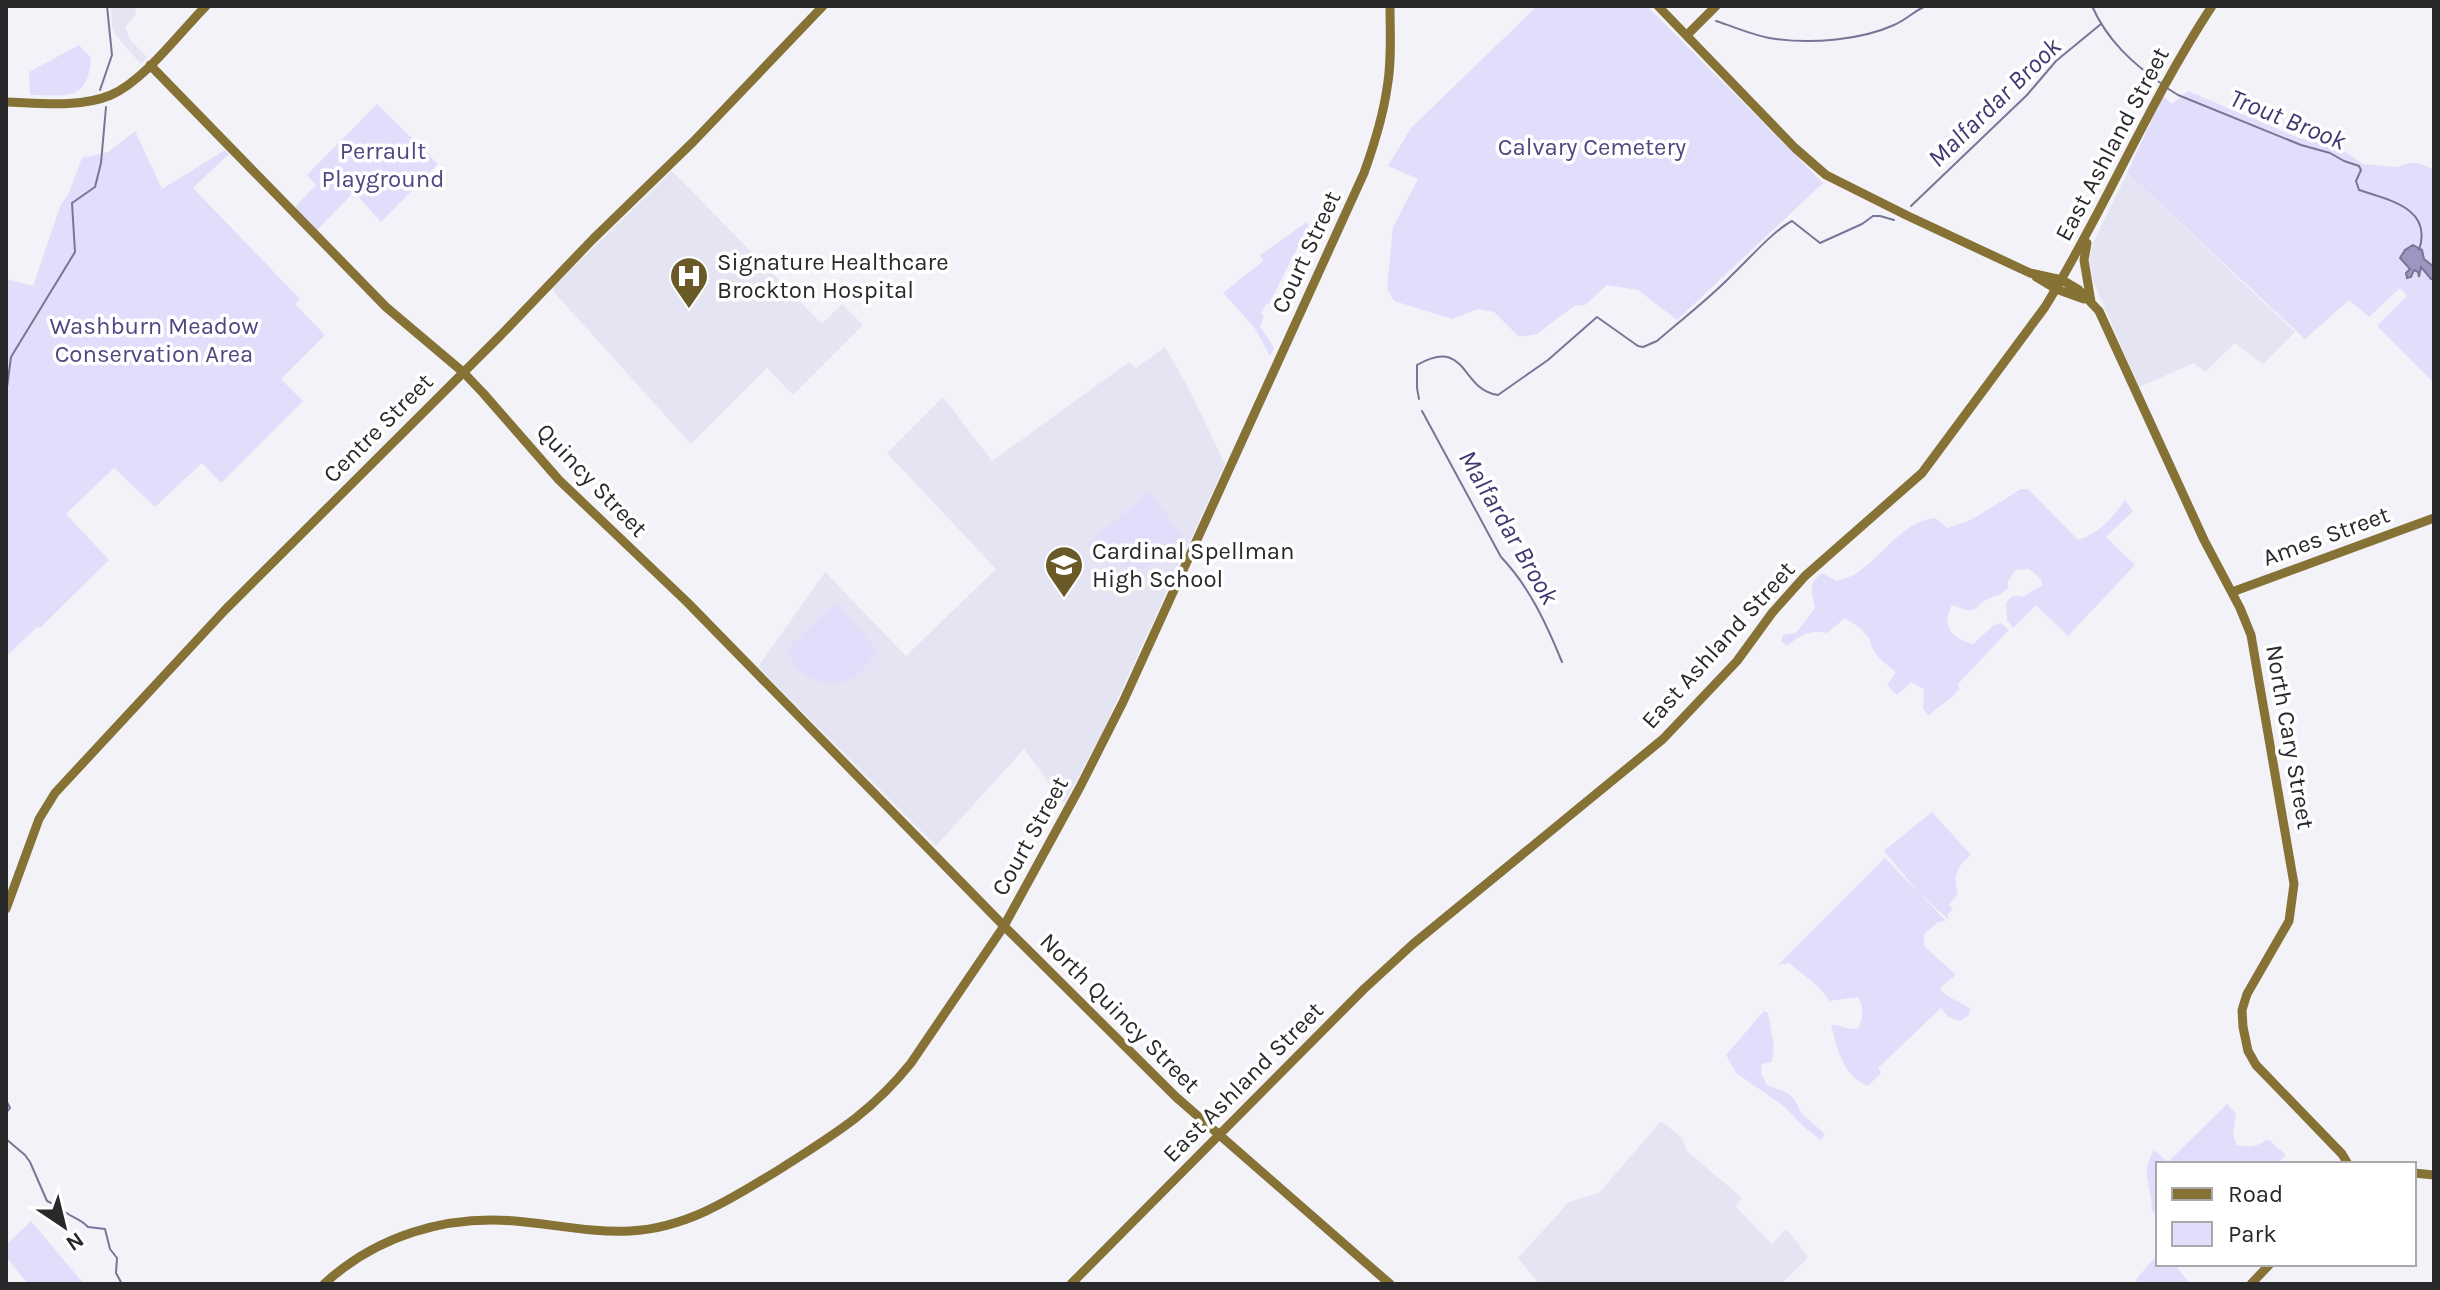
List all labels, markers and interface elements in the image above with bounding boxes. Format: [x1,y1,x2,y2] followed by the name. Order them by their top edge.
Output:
[1921,30,2068,174] water label: Malfardar Brook
[2049,42,2175,246] street label: East Ashland Street
[2225,82,2351,157] water label: Trout Brook
[1498,133,1686,161] park label: Calvary Cemetery
[322,137,444,193] park label: Perrault Playground
[1265,186,1347,318] street label: Court Street
[717,248,949,304] place label: Signature Healthcare Brockton Hospital
[668,255,710,310] hospital icon: Signature Healthcare Brockton Hospital
[49,312,259,368] park label: Washburn Meadow Conservation Area
[317,367,439,489] street label: Centre Street
[531,417,653,543] street label: Quincy Street
[1452,444,1566,611] water label: Malfardar Brook
[2259,500,2393,572] street label: Ames Street
[1092,537,1295,593] place label: Cardinal Spellman High School
[1043,544,1085,599] school or university icon: Cardinal Spellman High School
[1636,556,1800,734] street label: East Ashland Street
[2260,643,2320,831] street label: North Cary Street
[986,772,1074,900] street label: Court Street
[1034,927,1206,1099] street label: North Quincy Street
[1157,996,1329,1168] street label: East Ashland Street
[2156,1162,2416,1266] legend
[2228,1180,2283,1208] text: Road
[24,1186,104,1266] north arrow
[2228,1220,2277,1248] text: Park
[61,1226,89,1257] text: N

